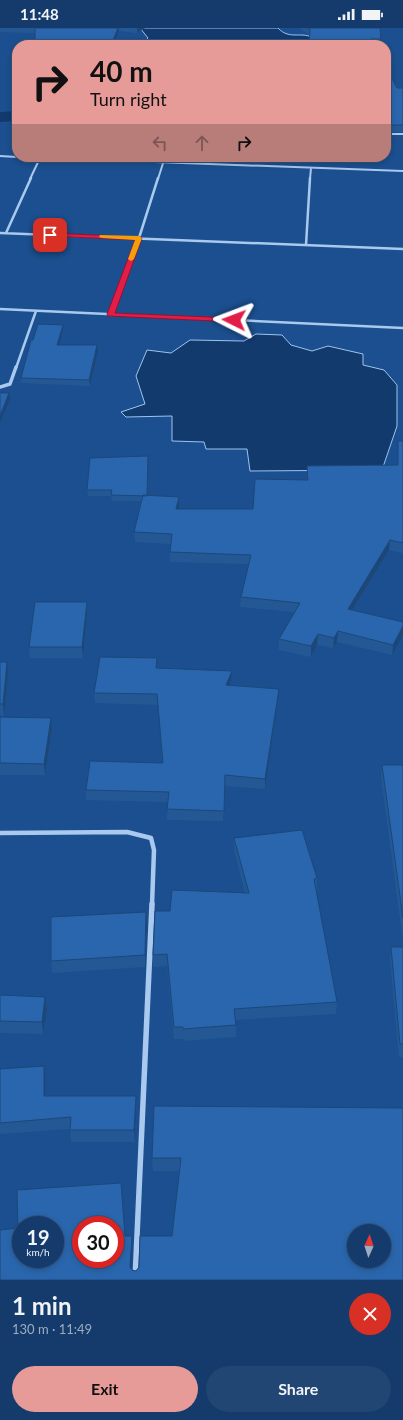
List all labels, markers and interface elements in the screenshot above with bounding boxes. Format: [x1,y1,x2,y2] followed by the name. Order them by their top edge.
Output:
[20,5,59,23] text: 11:48
[90,54,153,88] text: 40 m
[24,56,76,108] icon: right
[90,88,167,110] text: Turn right
[149,132,171,154] icon: left
[191,132,213,154] icon: ahead
[233,132,255,154] icon: right
[33,218,67,252] pin
[39,224,61,246] icon: arrive
[213,299,255,341] position arrow
[72,1216,124,1268] speed limit sign: 30
[347,1224,391,1268] north arrow
[347,1224,391,1268] map controls
[26,1225,50,1249] text: 19
[26,1246,50,1258] text: km/h
[12,1291,72,1320] text: 1 min
[349,1293,391,1335] button: close
[12,1321,92,1337] text: 130 m · 11:49
[12,1366,198,1412] button: Exit
[206,1366,391,1412] button: Share

